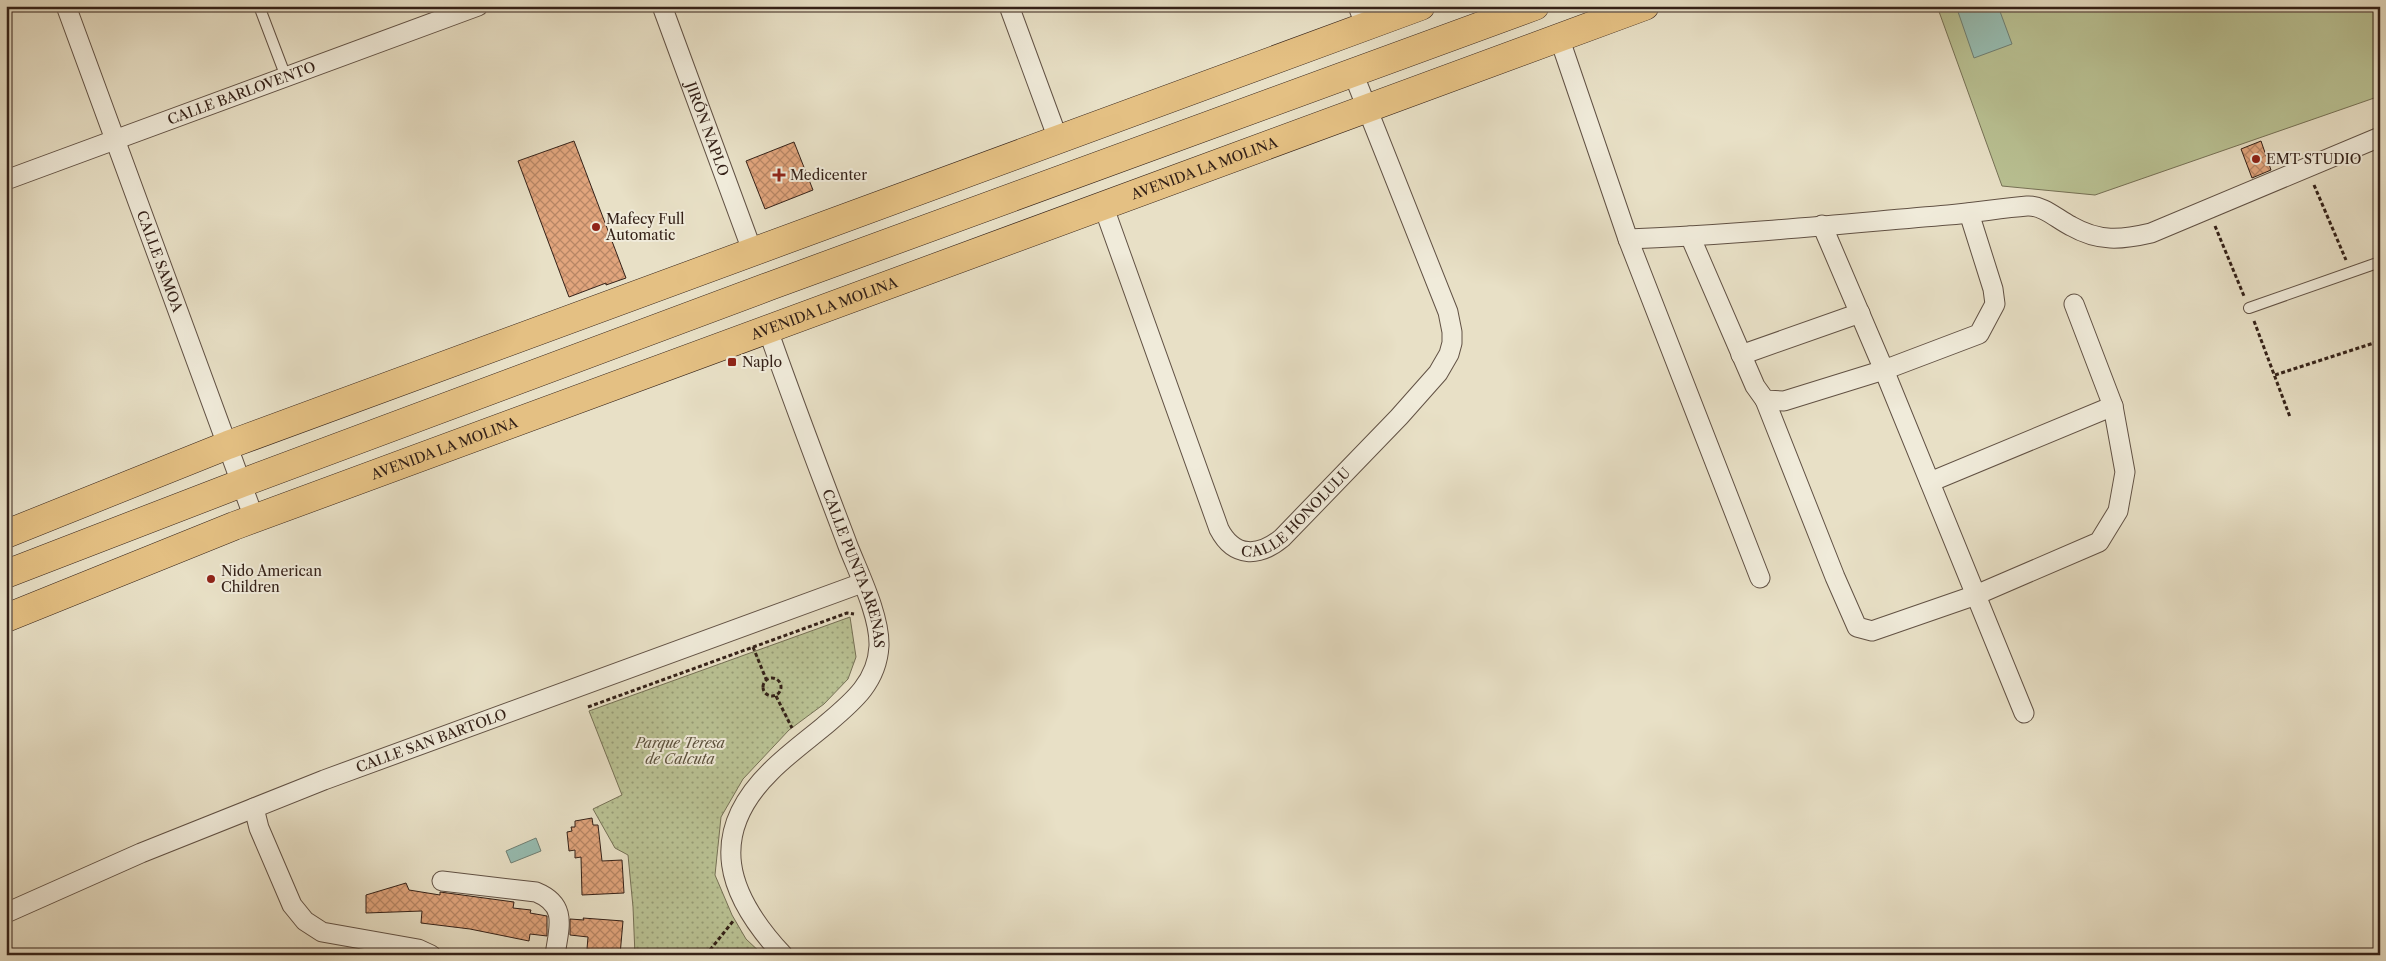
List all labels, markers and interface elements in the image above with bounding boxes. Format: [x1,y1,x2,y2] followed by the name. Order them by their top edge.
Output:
[165,58,318,129] street label: CALLE BARLOVENTO
[681,77,733,179] street label: JIRÓN NAPLO
[1128,133,1281,204] street label: AVENIDA LA MOLINA
[2266,150,2361,168] place label: EMT STUDIO
[2250,153,2262,165] marker: EMT STUDIO
[790,166,867,184] place label: Medicenter
[772,168,786,182] marker: Medicenter
[133,208,187,315] street label: CALLE SAMOA
[605,210,684,244] place label: Mafecy Full Automatic
[590,221,602,233] marker: Mafecy Full Automatic
[748,273,901,344] street label: AVENIDA LA MOLINA
[742,353,782,371] place label: Naplo
[726,356,738,368] marker: Naplo
[368,413,521,484] street label: AVENIDA LA MOLINA
[1240,464,1354,561] street label: CALLE HONOLULU
[818,487,888,648] street label: CALLE PUNTA ARENAS
[221,562,322,596] place label: Nido American Children
[205,573,217,585] marker: Nido American Children
[353,705,509,777] street label: CALLE SAN BARTOLO
[634,734,725,768] park label: Parque Teresa de Calcuta

